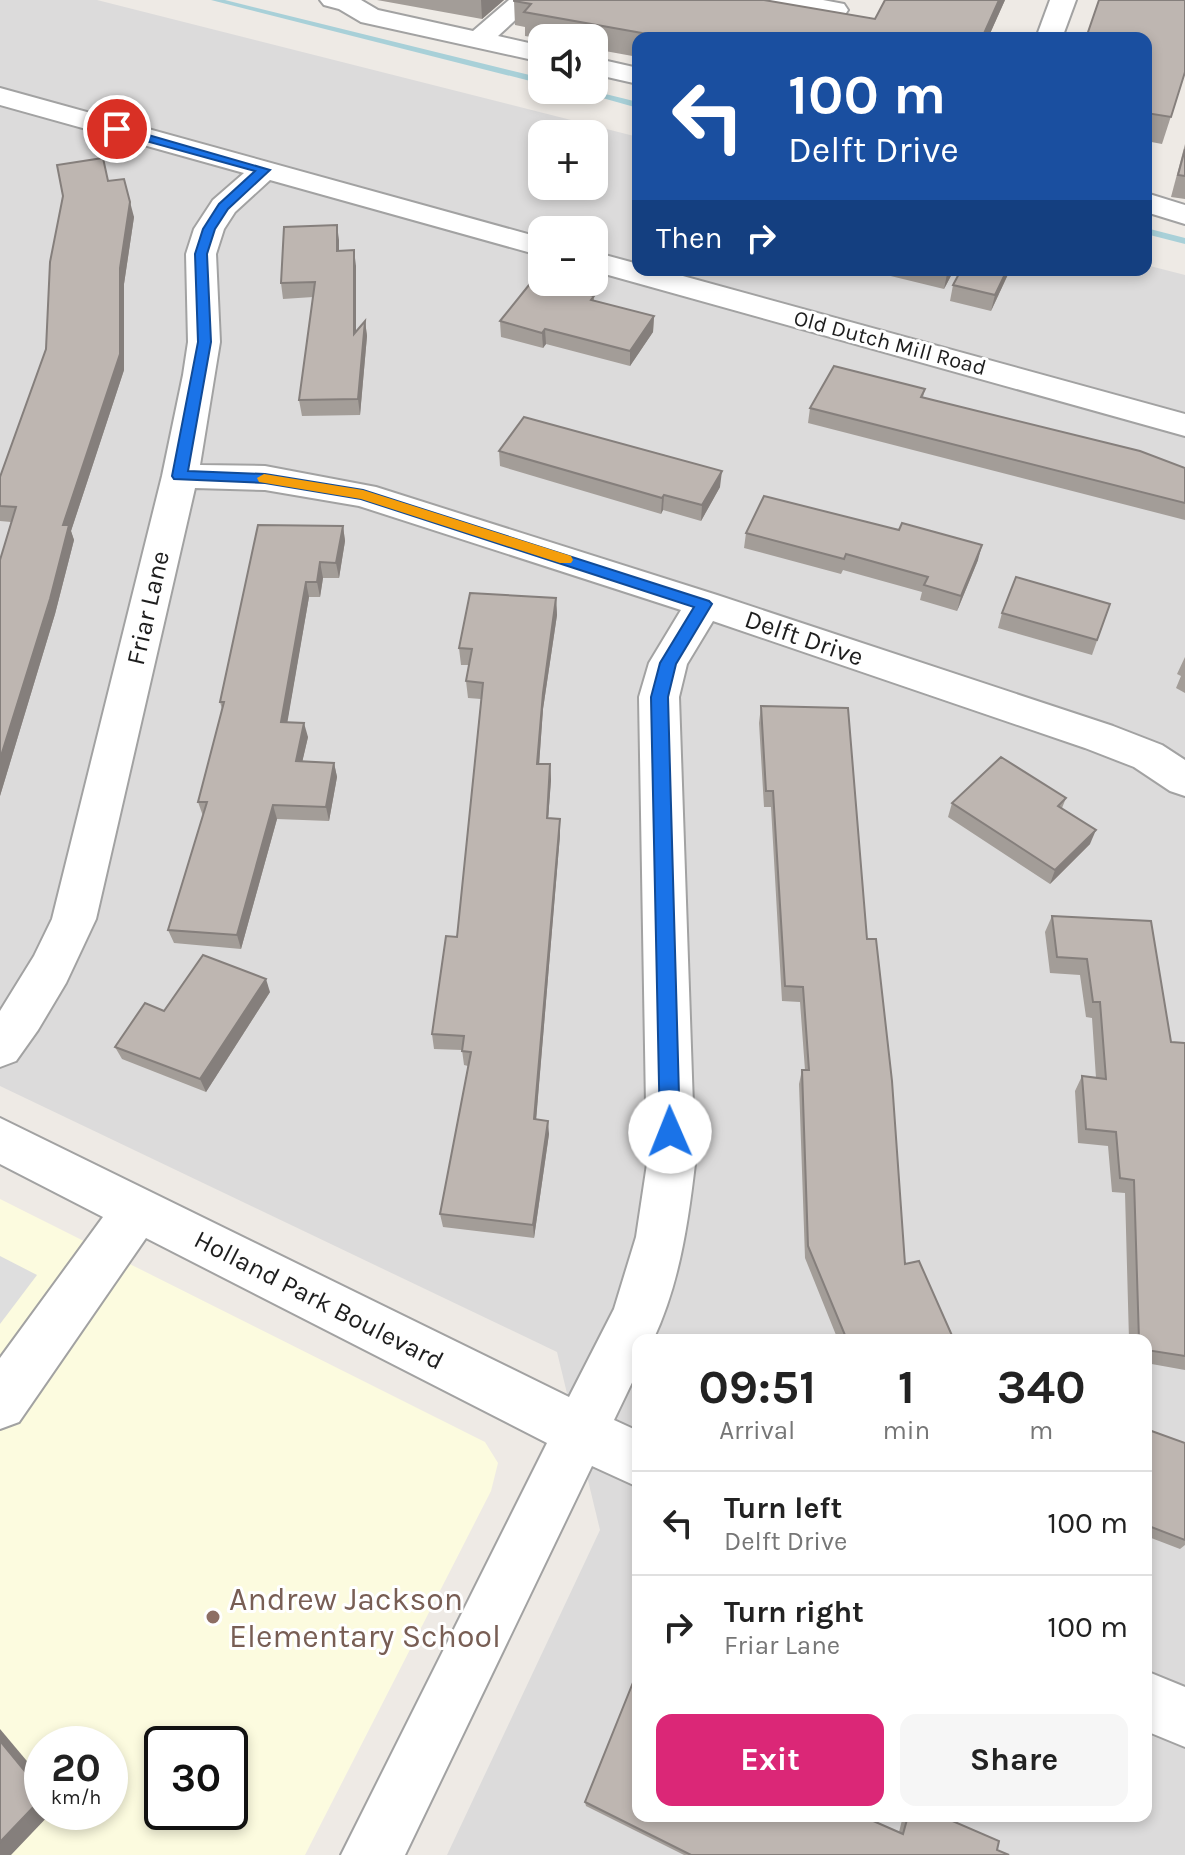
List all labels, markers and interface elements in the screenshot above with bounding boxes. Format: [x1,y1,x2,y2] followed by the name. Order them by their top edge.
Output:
[528,24,608,296] map controls
[528,24,608,104] button: sound
[788,62,946,127] text: 100 m
[656,64,760,168] icon: left
[83,95,151,163] pin
[95,107,139,151] icon: arrive
[528,120,608,200] button: +
[788,129,959,171] text: Delft Drive
[528,216,608,296] button: −
[739,216,783,260] icon: right
[656,220,723,256] text: Then
[791,305,989,381] street label: Old Dutch Mill Road
[120,548,176,668] street label: Friar Lane
[741,603,867,673] street label: Delft Drive
[628,1090,712,1174] position arrow
[189,1224,449,1376] street label: Holland Park Boulevard
[698,1359,816,1415] text: 09:51
[898,1359,915,1415] text: 1
[997,1359,1086,1415] text: 340
[719,1415,795,1446] text: Arrival
[883,1415,930,1446] text: min
[1029,1415,1053,1446] text: m
[724,1490,842,1526] text: Turn left
[656,1501,700,1545] icon: left
[1047,1505,1128,1541] text: 100 m
[724,1526,847,1557] text: Delft Drive
[229,1581,501,1655] place label: Andrew Jackson Elementary School
[724,1594,864,1630] text: Turn right
[656,1605,700,1649] icon: right
[204,1608,222,1626] marker: Andrew Jackson Elementary School
[1047,1609,1128,1645] text: 100 m
[724,1630,840,1661] text: Friar Lane
[656,1714,884,1806] button: Exit
[900,1714,1128,1806] button: Share
[144,1726,248,1830] speed limit sign: 30
[51,1744,101,1791] text: 20
[51,1786,101,1809] text: km/h

